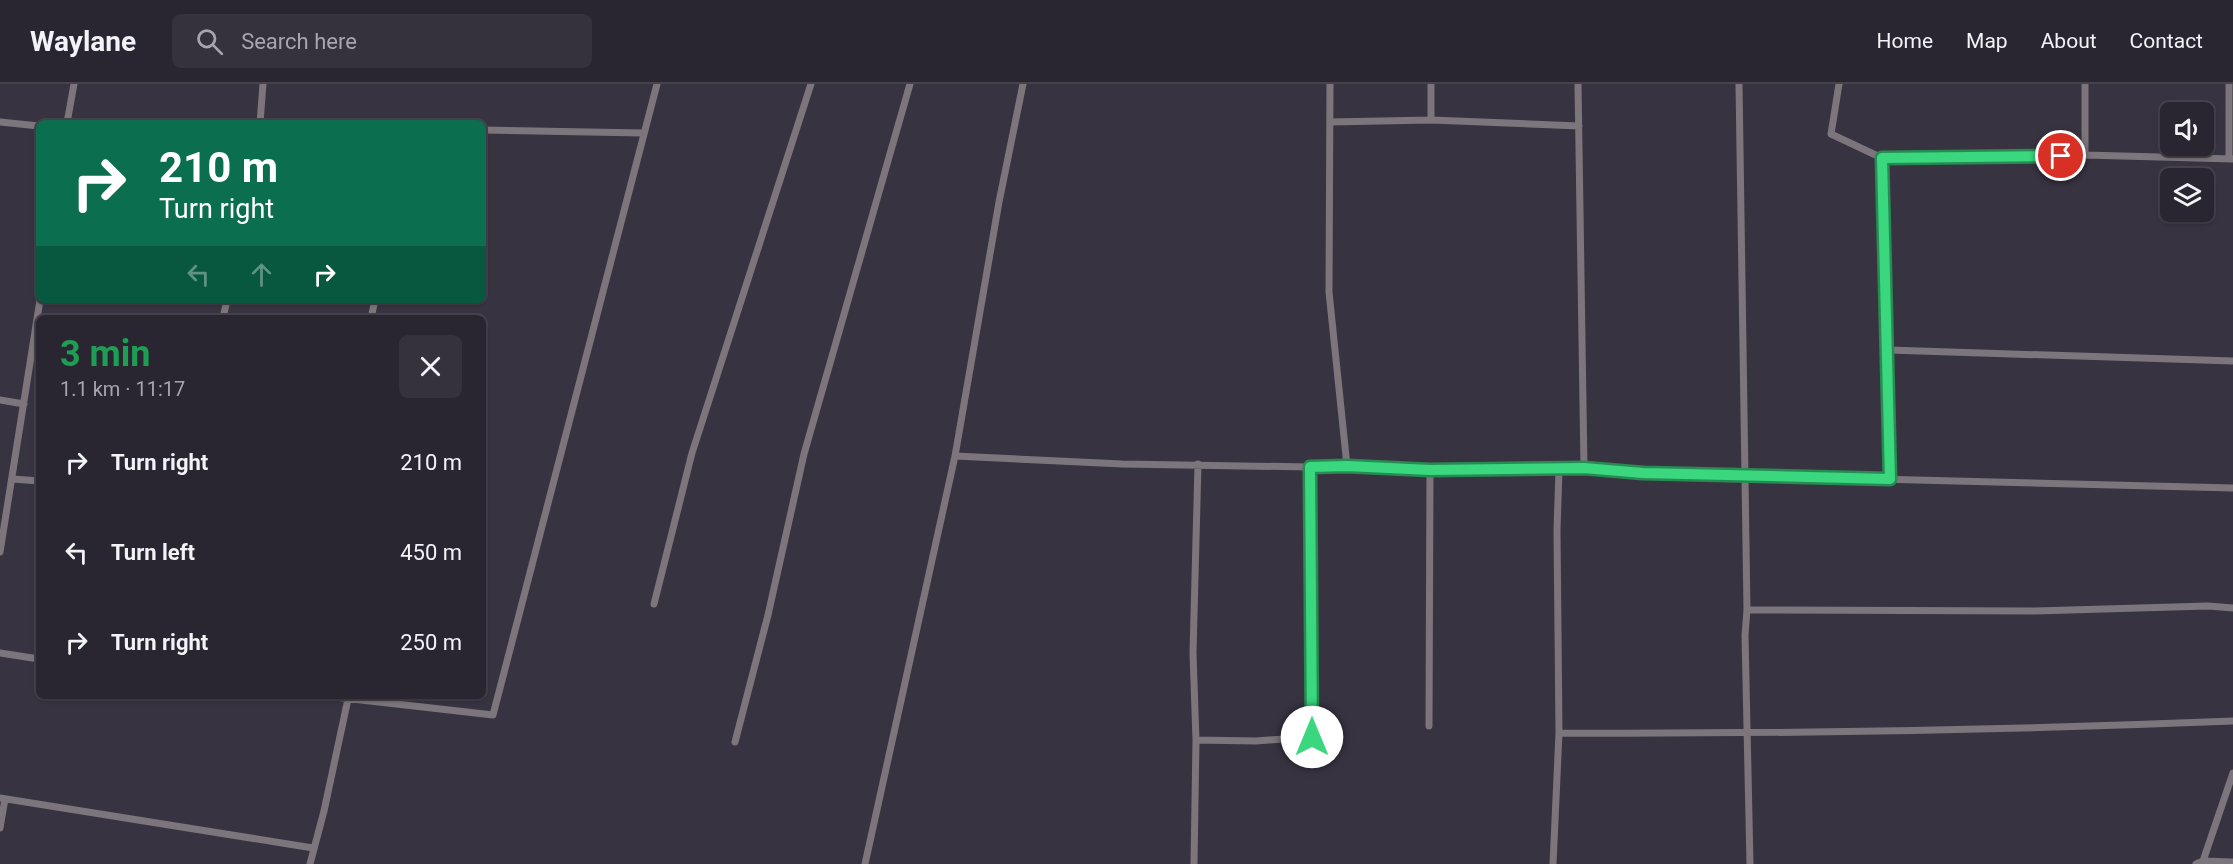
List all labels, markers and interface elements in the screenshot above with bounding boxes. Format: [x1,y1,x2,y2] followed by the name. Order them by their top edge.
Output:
[172,14,592,68] search box
[30,25,136,58] text: Waylane
[193,25,226,58] icon: search
[241,29,357,54] text: Search here
[1877,29,1933,53] text: Home
[1966,29,2008,53] text: Map
[2041,29,2097,53] text: About
[2130,29,2203,53] text: Contact
[2160,102,2214,222] map controls
[2160,102,2214,156] button: sound
[2035,130,2086,181] pin
[2044,139,2077,172] icon: arrive
[159,143,278,192] text: 210 m
[60,144,138,222] icon: right
[2160,168,2214,222] button: layers
[159,193,274,225] text: Turn right
[182,258,215,291] icon: left
[245,258,278,291] icon: ahead
[308,258,341,291] icon: right
[60,333,151,375] text: 3 min
[399,335,462,398] button: close
[60,377,185,401] text: 1.1 km · 11:17
[60,446,93,479] icon: right
[111,450,208,475] text: Turn right
[400,450,462,475] text: 210 m
[60,536,93,569] icon: left
[111,540,195,565] text: Turn left
[400,540,462,565] text: 450 m
[60,626,93,659] icon: right
[111,630,208,655] text: Turn right
[400,630,462,655] text: 250 m
[1280,705,1344,769] position arrow

